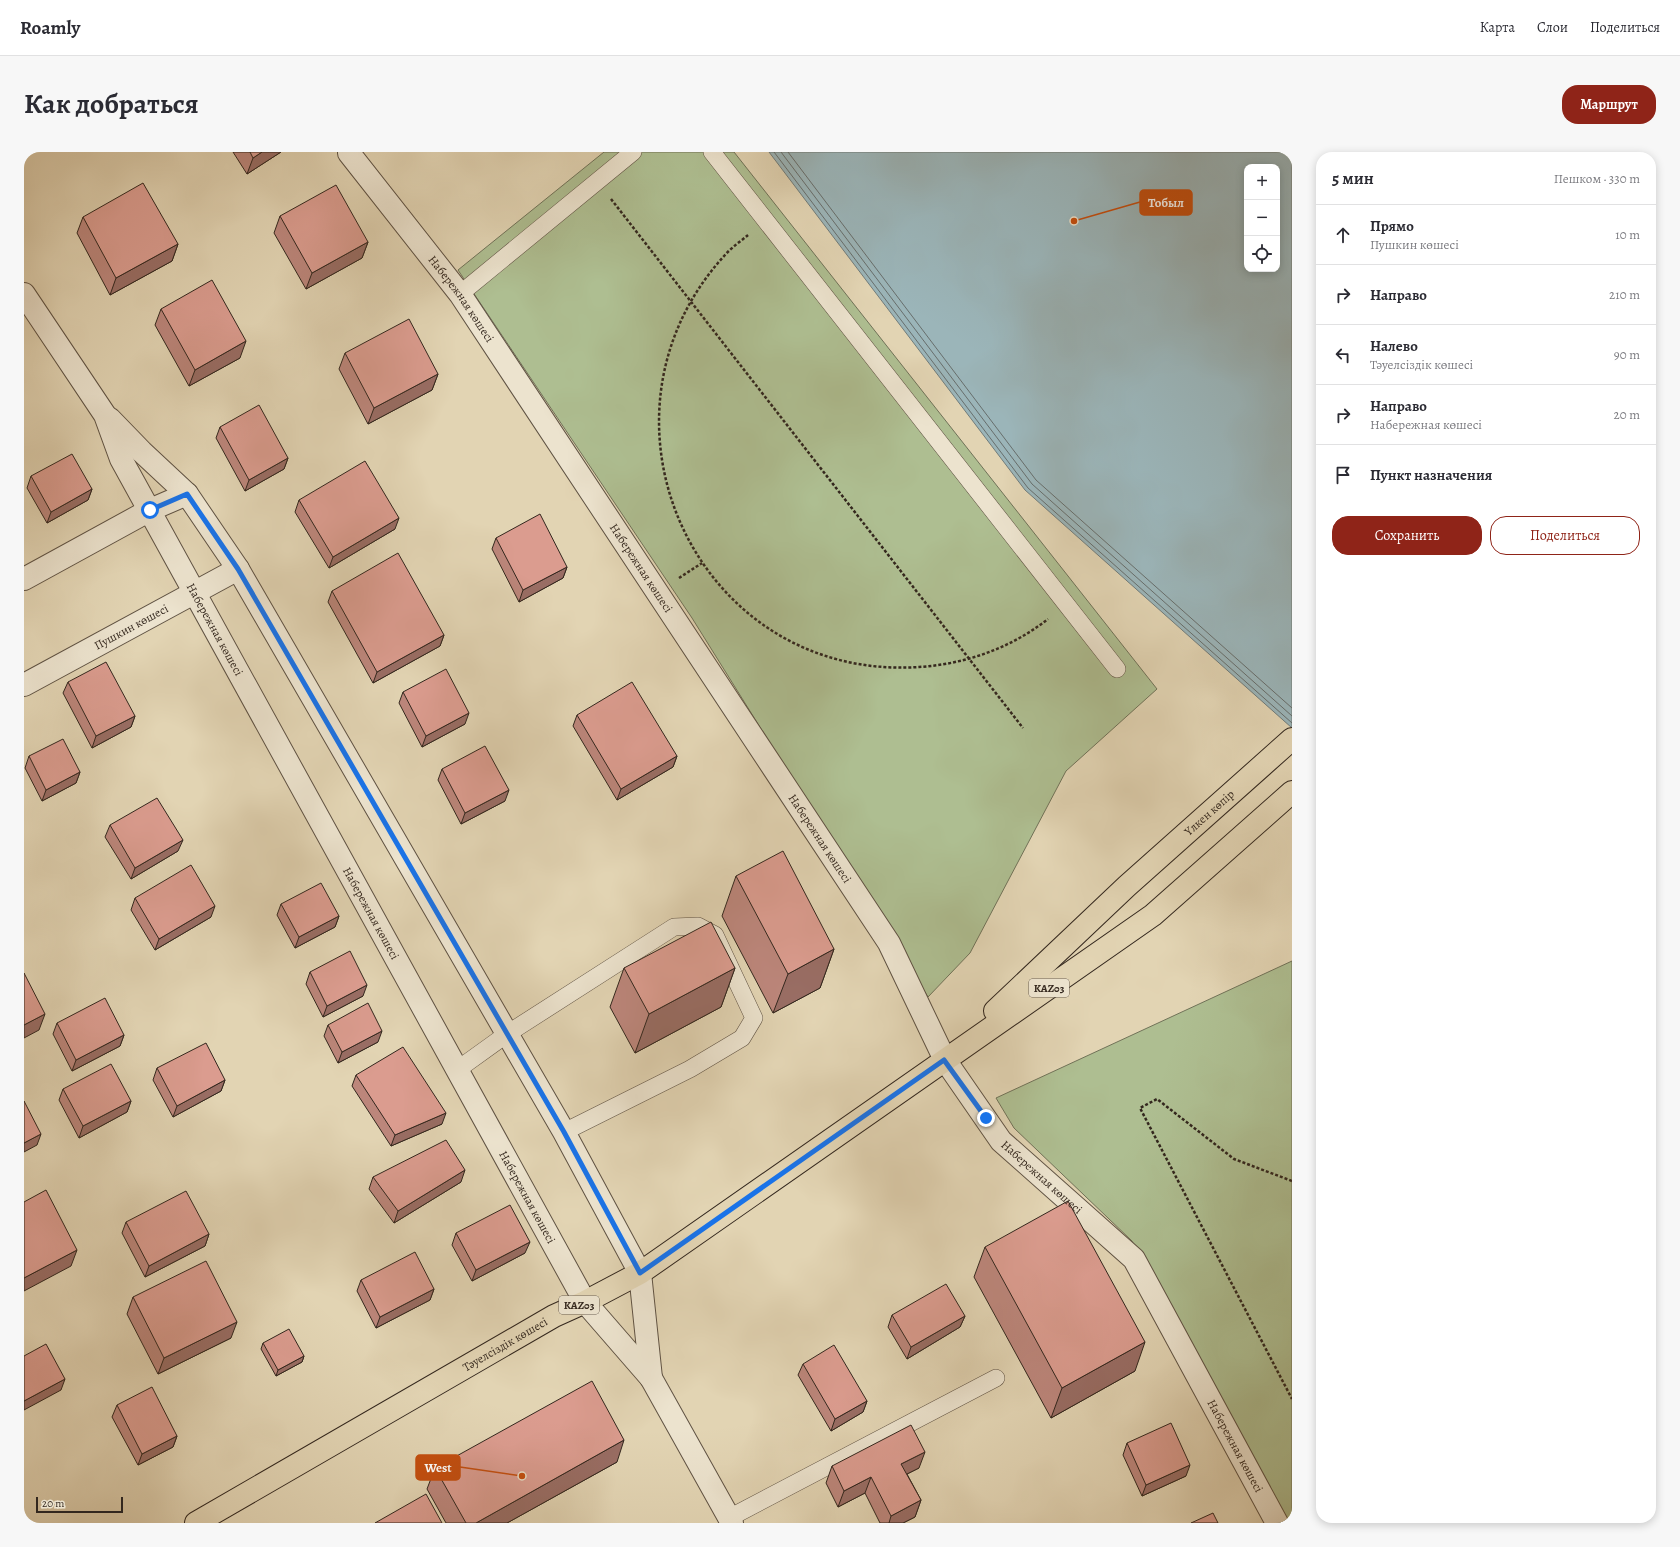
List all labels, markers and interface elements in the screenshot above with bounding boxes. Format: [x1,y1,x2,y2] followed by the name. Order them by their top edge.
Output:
[20,15,80,41] text: Roamly
[1480,18,1515,37] text: Карта
[1537,18,1568,37] text: Слои
[1590,18,1660,37] text: Поделиться
[24,85,199,123] text: Как добраться
[1562,85,1656,124] button: Маршрут
[1244,164,1280,272] map controls
[1244,164,1280,200] button: +
[1332,167,1374,190] text: 5 мин
[1554,170,1640,187] text: Пешком · 330 m
[1140,190,1192,215] callout: Тобыл
[1148,194,1184,211] text: Тобыл
[1244,200,1280,236] button: −
[1370,216,1414,236] text: Прямо
[1332,224,1354,246] icon: ahead
[1615,226,1640,243] text: 10 m
[1244,236,1280,272] button: locate
[1370,236,1459,253] text: Пушкин көшесі
[425,252,498,345] street label: Набережная көшесі
[1332,284,1354,306] icon: right
[1370,285,1427,305] text: Направо
[1609,286,1640,303] text: 210 m
[1370,336,1418,356] text: Налево
[1332,344,1354,366] icon: left
[1614,346,1640,363] text: 90 m
[1370,356,1473,373] text: Тәуелсіздік көшесі
[1370,396,1427,416] text: Направо
[1332,404,1354,426] icon: right
[1614,406,1640,423] text: 20 m
[1370,416,1482,433] text: Набережная көшесі
[1332,464,1354,486] icon: arrive
[1370,465,1492,485] text: Пункт назначения
[141,501,159,519] route start
[1332,516,1482,555] button: Сохранить
[1490,516,1640,555] button: Поделиться
[606,521,676,616] street label: Набережная көшесі
[183,580,247,679] street label: Набережная көшесі
[91,600,171,653] street label: Пушкин көшесі
[1180,786,1238,840] street label: Үлкен көпір
[785,791,855,886] street label: Набережная көшесі
[339,864,403,962] street label: Набережная көшесі
[1029,979,1069,997] road number: KАZ03
[977,1109,995,1127] route end
[998,1137,1086,1217] street label: Набережная көшесі
[495,1148,559,1246] street label: Набережная көшесі
[559,1296,599,1314] road number: KАZ03
[460,1313,550,1375] street label: Тәуелсіздік көшесі
[1204,1397,1267,1495] street label: Набережная көшесі
[416,1455,460,1480] callout: West
[423,1459,452,1476] text: West
[36,1495,123,1514] scale bar
[42,1496,64,1511] text: 20 m

